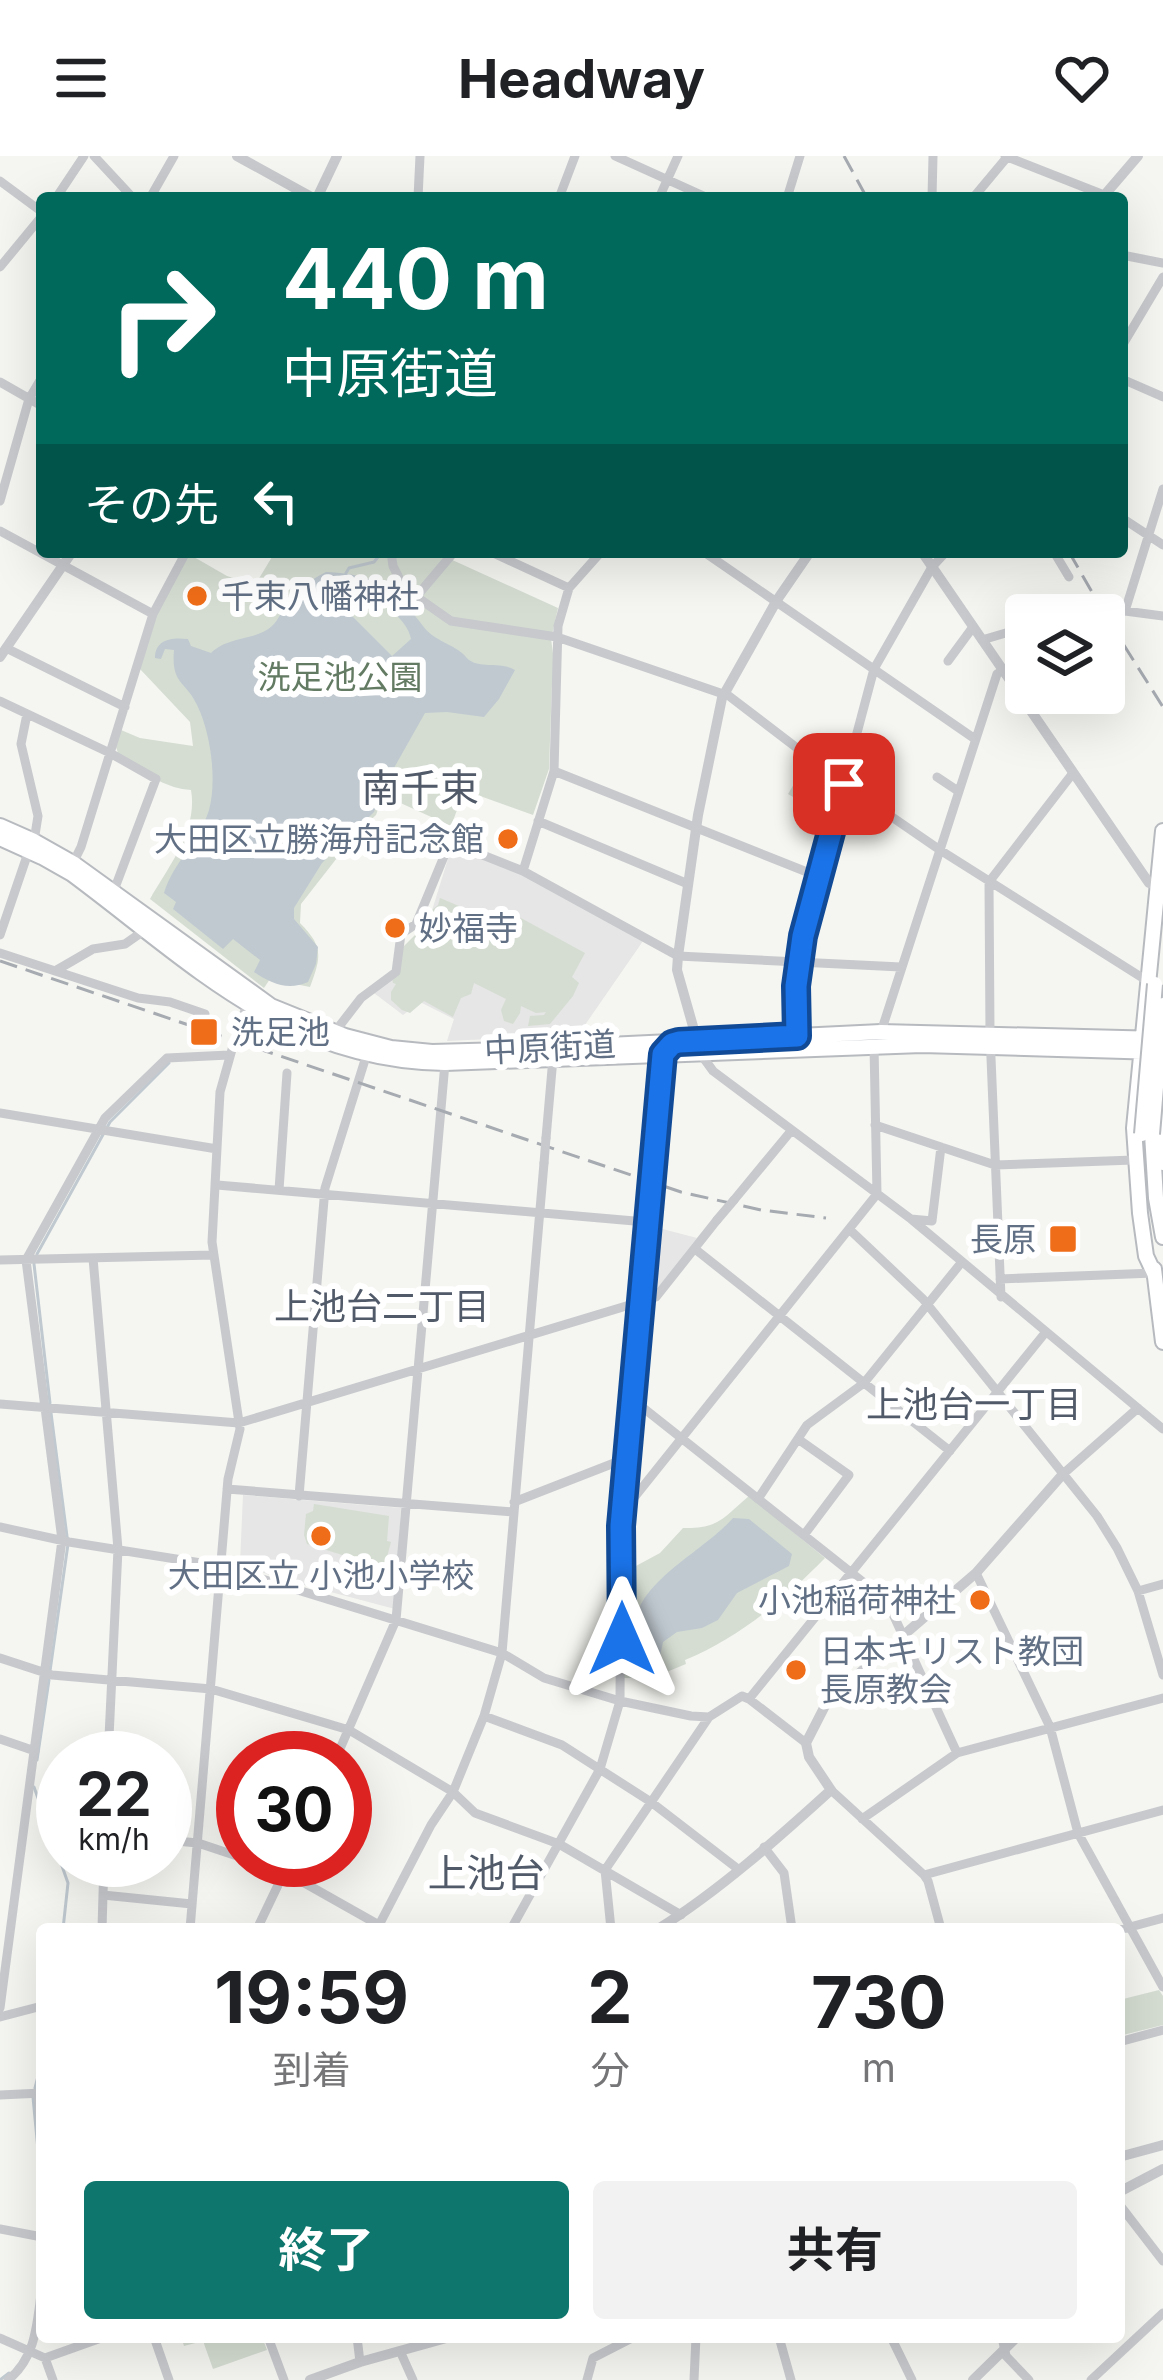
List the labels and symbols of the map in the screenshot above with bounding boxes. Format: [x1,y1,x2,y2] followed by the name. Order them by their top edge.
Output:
[221,576,419,616] place label: 千束八幡神社
[184,583,210,609] marker: 千束八幡神社
[258,657,423,697] park label: 洗足池公園
[793,733,895,835] pin
[361,764,479,811] district label: 南千束
[154,819,484,859] place label: 大田区立勝海舟記念館
[495,826,521,852] marker: 大田区立勝海舟記念館
[419,908,518,948] place label: 妙福寺
[382,915,408,941] marker: 妙福寺
[231,1012,330,1052] place label: 洗足池
[188,1016,220,1048] marker: 洗足池
[483,1024,617,1070] street label: 中原街道
[970,1219,1036,1259] place label: 長原
[1047,1223,1079,1255] marker: 長原
[274,1284,490,1328] district label: 上池台二丁目
[866,1382,1082,1426] district label: 上池台一丁目
[308,1523,334,1549] marker: 大田区立 小池小学校
[168,1555,474,1595] place label: 大田区立 小池小学校
[559,1576,685,1702] position arrow
[758,1580,956,1620] place label: 小池稲荷神社
[967,1587,993,1613] marker: 小池稲荷神社
[820,1631,1084,1709] place label: 日本キリスト教団 長原教会
[783,1657,809,1683] marker: 日本キリスト教団 長原教会
[216,1731,372,1887] speed limit sign: 30
[427,1849,545,1896] district label: 上池台

